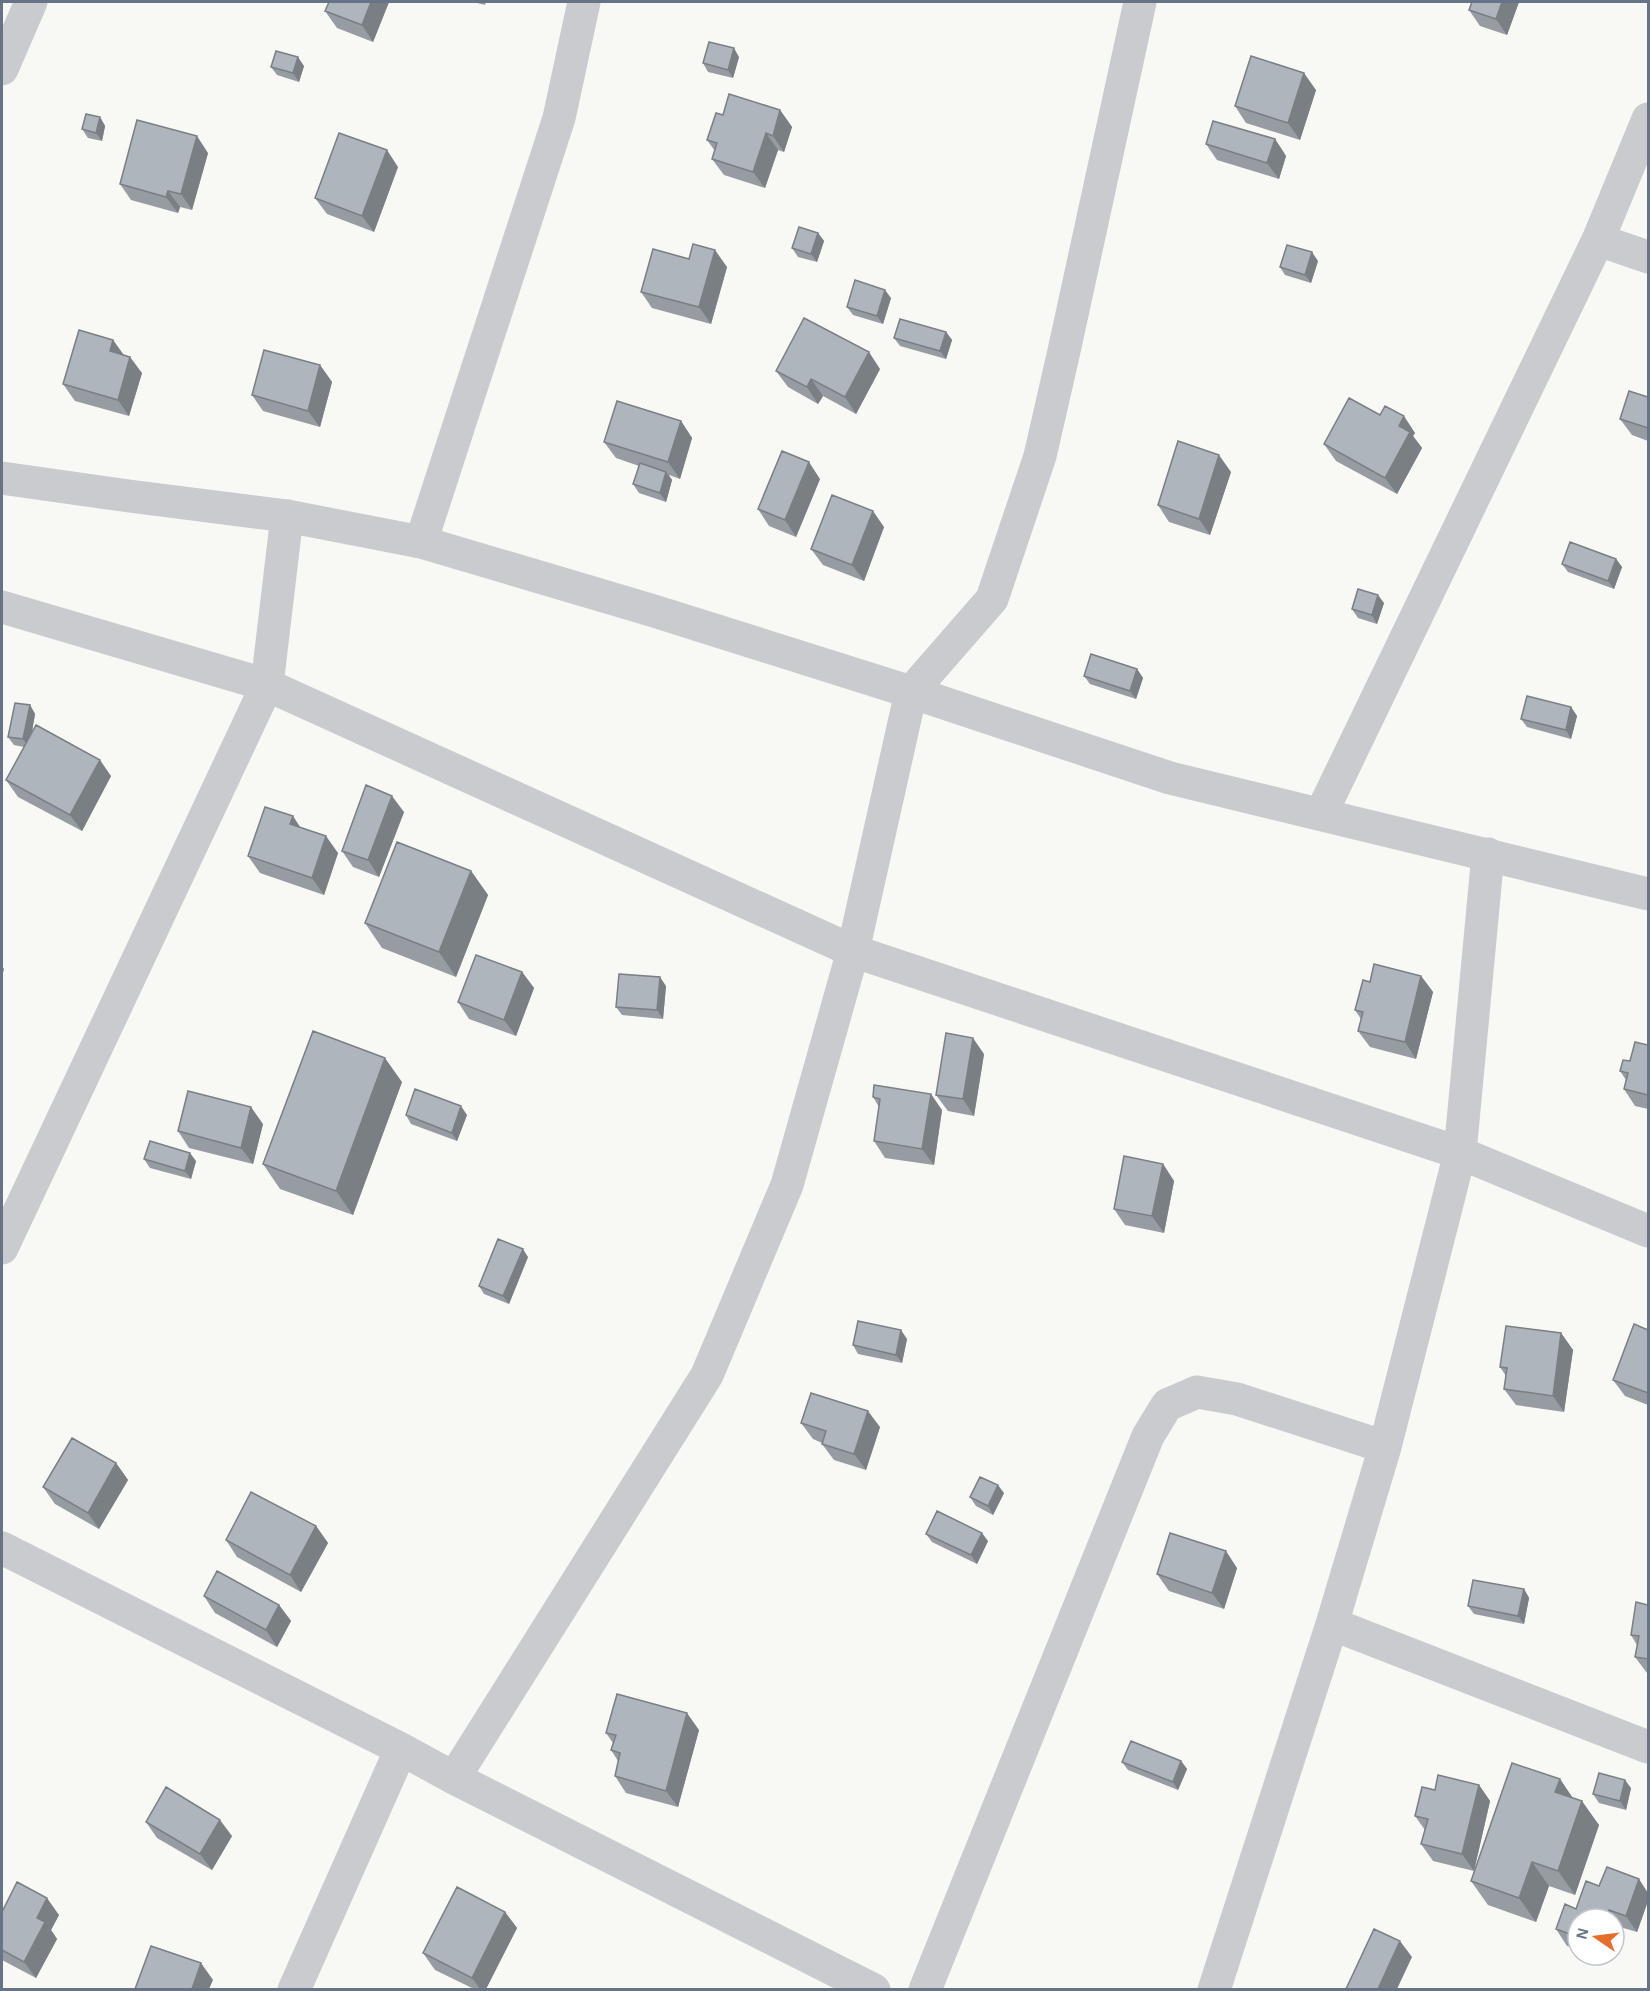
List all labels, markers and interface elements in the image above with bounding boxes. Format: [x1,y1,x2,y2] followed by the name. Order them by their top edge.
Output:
[1566,1907,1626,1967] north arrow
[1573,1926,1592,1941] text: N

